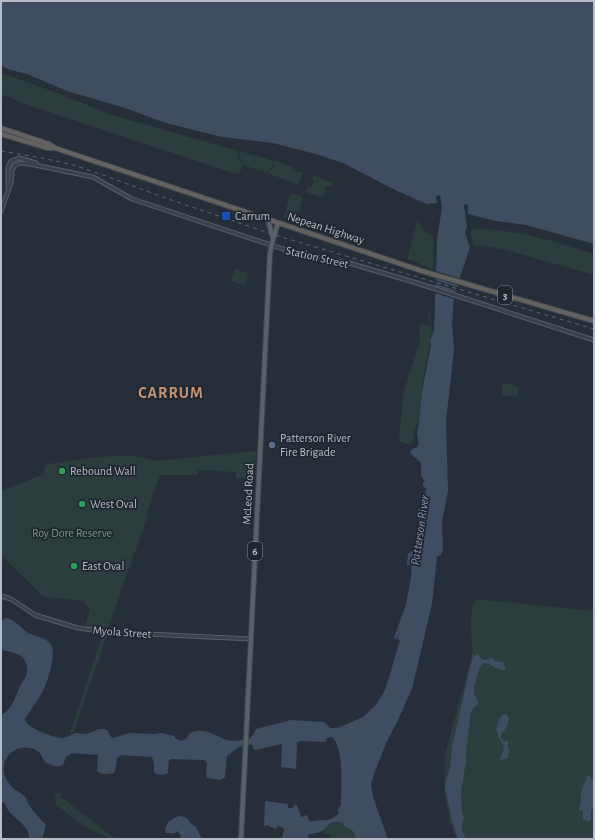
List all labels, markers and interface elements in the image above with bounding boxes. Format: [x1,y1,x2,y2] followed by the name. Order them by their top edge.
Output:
[220,210,232,222] marker: Carrum
[235,210,270,222] place label: Carrum
[286,210,366,247] street label: Nepean Highway
[284,244,350,270] street label: Station Street
[498,286,512,304] road number: 3
[138,385,204,401] district label: CARRUM
[280,432,351,458] place label: Patterson River Fire Brigade
[267,440,277,450] marker: Patterson River Fire Brigade
[240,463,256,525] street label: McLeod Road
[70,465,136,477] place label: Rebound Wall
[57,466,67,476] marker: Rebound Wall
[409,494,432,566] water label: Patterson River
[90,498,137,510] place label: West Oval
[77,499,87,509] marker: West Oval
[32,527,112,540] park label: Roy Dore Reserve
[248,542,262,560] road number: 6
[82,560,124,572] place label: East Oval
[69,561,79,571] marker: East Oval
[92,624,152,641] street label: Myola Street

